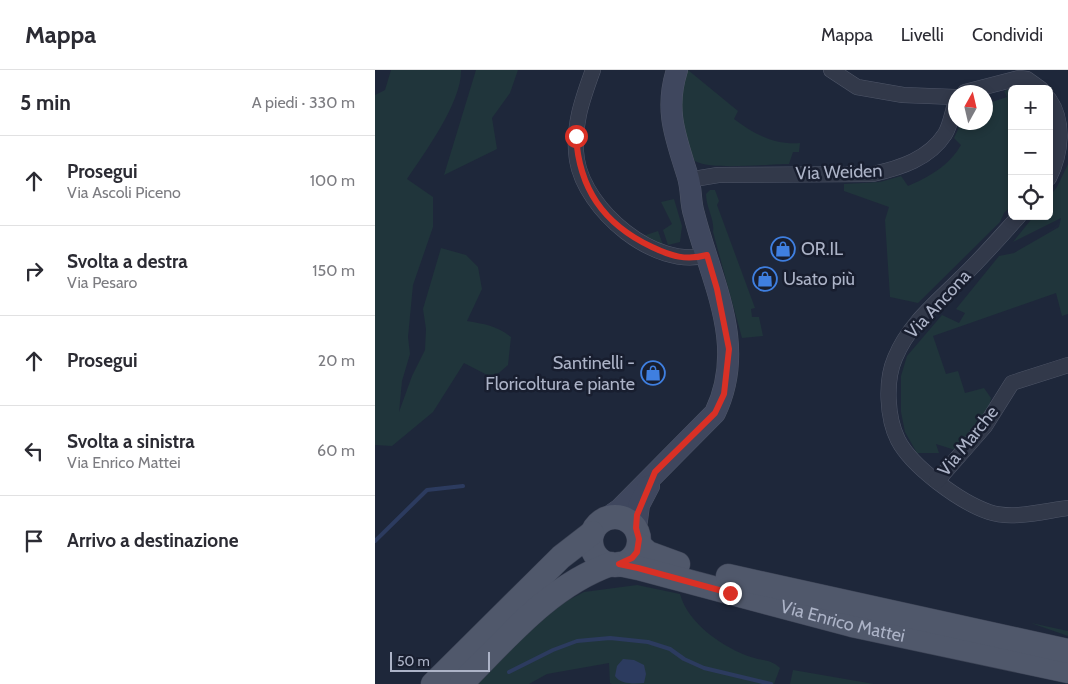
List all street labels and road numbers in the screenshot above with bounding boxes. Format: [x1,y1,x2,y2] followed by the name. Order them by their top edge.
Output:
[795,159,883,185] street label: Via Weiden
[901,265,976,343] street label: Via Ancona
[933,401,1003,481] street label: Via Marche
[778,595,907,647] street label: Via Enrico Mattei

